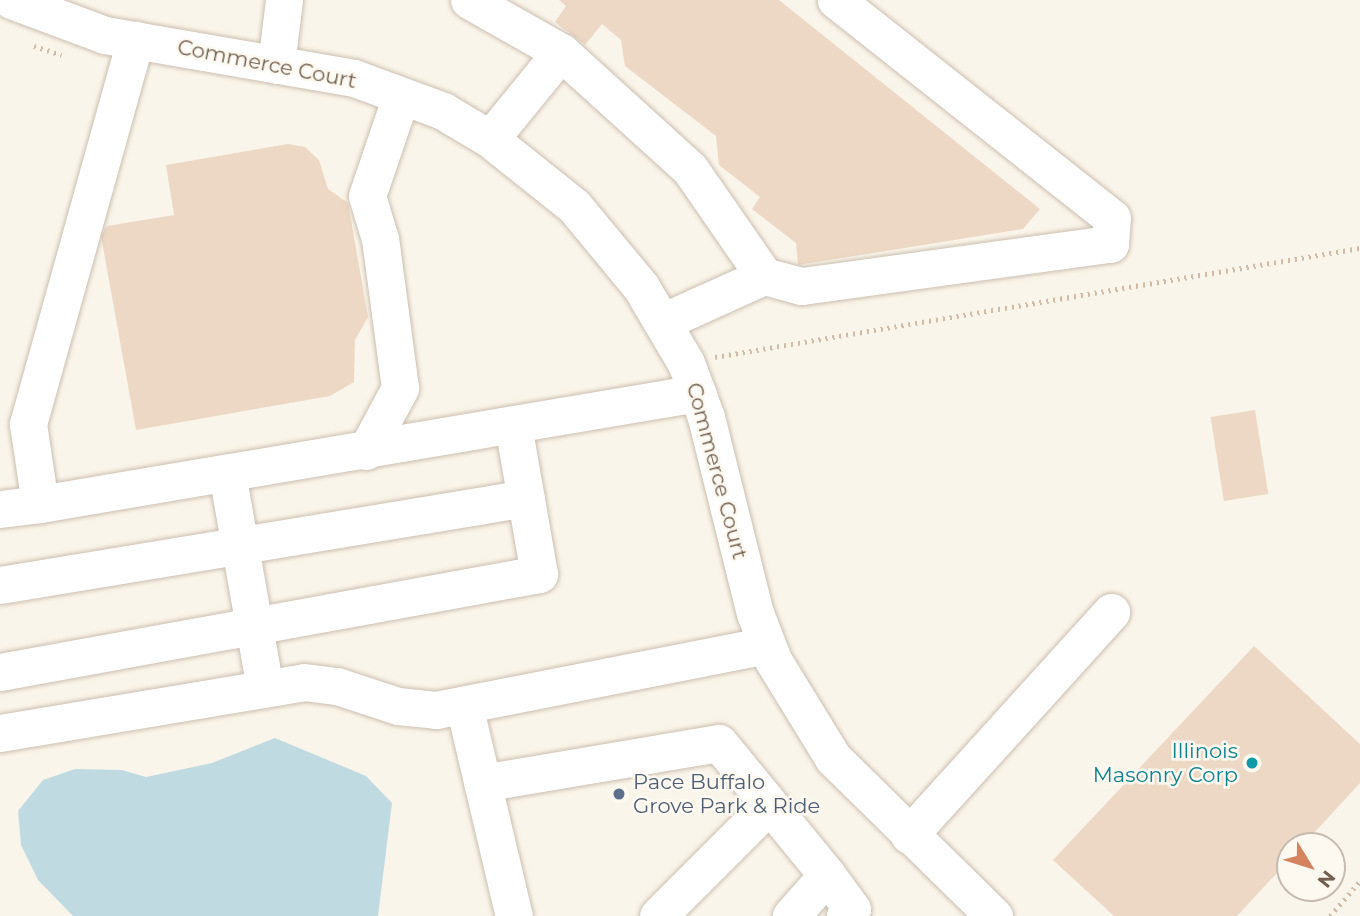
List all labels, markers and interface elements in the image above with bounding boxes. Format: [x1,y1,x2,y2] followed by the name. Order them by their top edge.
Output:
[175,34,359,94] street label: Commerce Court
[681,380,753,562] street label: Commerce Court
[1093,738,1238,788] place label: Illinois Masonry Corp
[1244,755,1260,771] marker: Illinois Masonry Corp
[633,769,820,819] place label: Pace Buffalo Grove Park & Ride
[611,786,627,802] marker: Pace Buffalo Grove Park & Ride
[1276,832,1346,902] north arrow
[1313,866,1340,892] text: N

